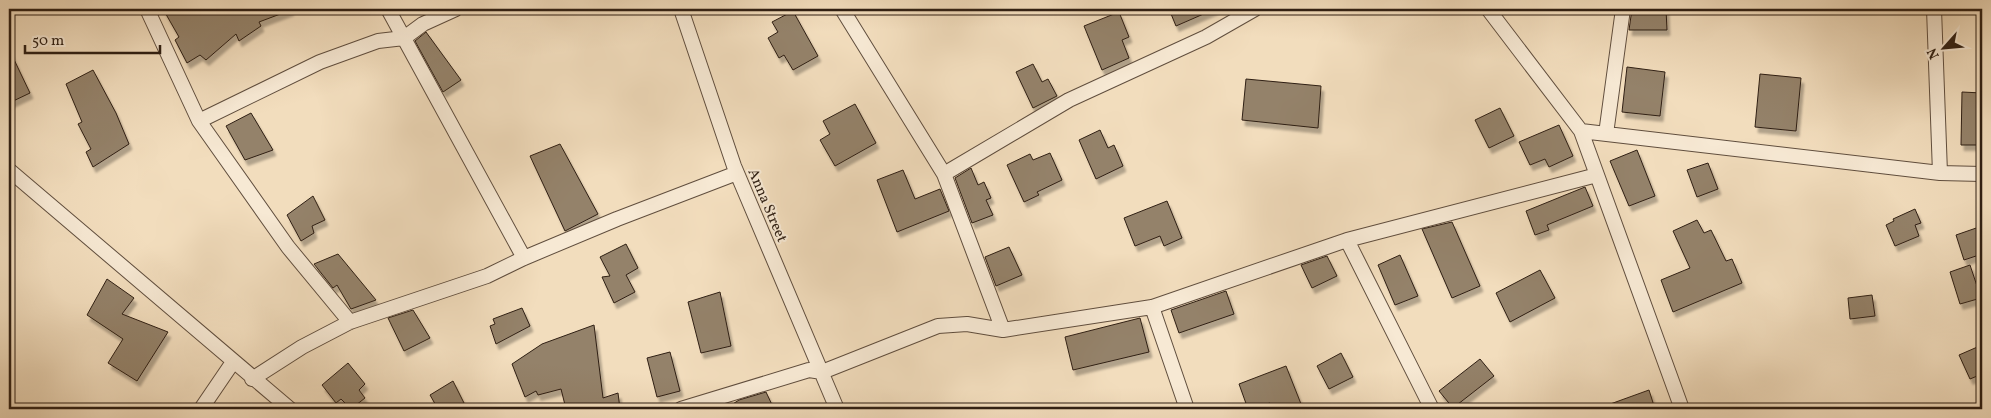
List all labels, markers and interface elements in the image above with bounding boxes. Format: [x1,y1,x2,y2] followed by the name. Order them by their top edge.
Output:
[25,22,160,54] scale bar
[1918,22,1968,72] north arrow
[32,31,64,52] text: 50 m
[1923,44,1945,62] text: N
[742,165,792,246] street label: Anna Street

